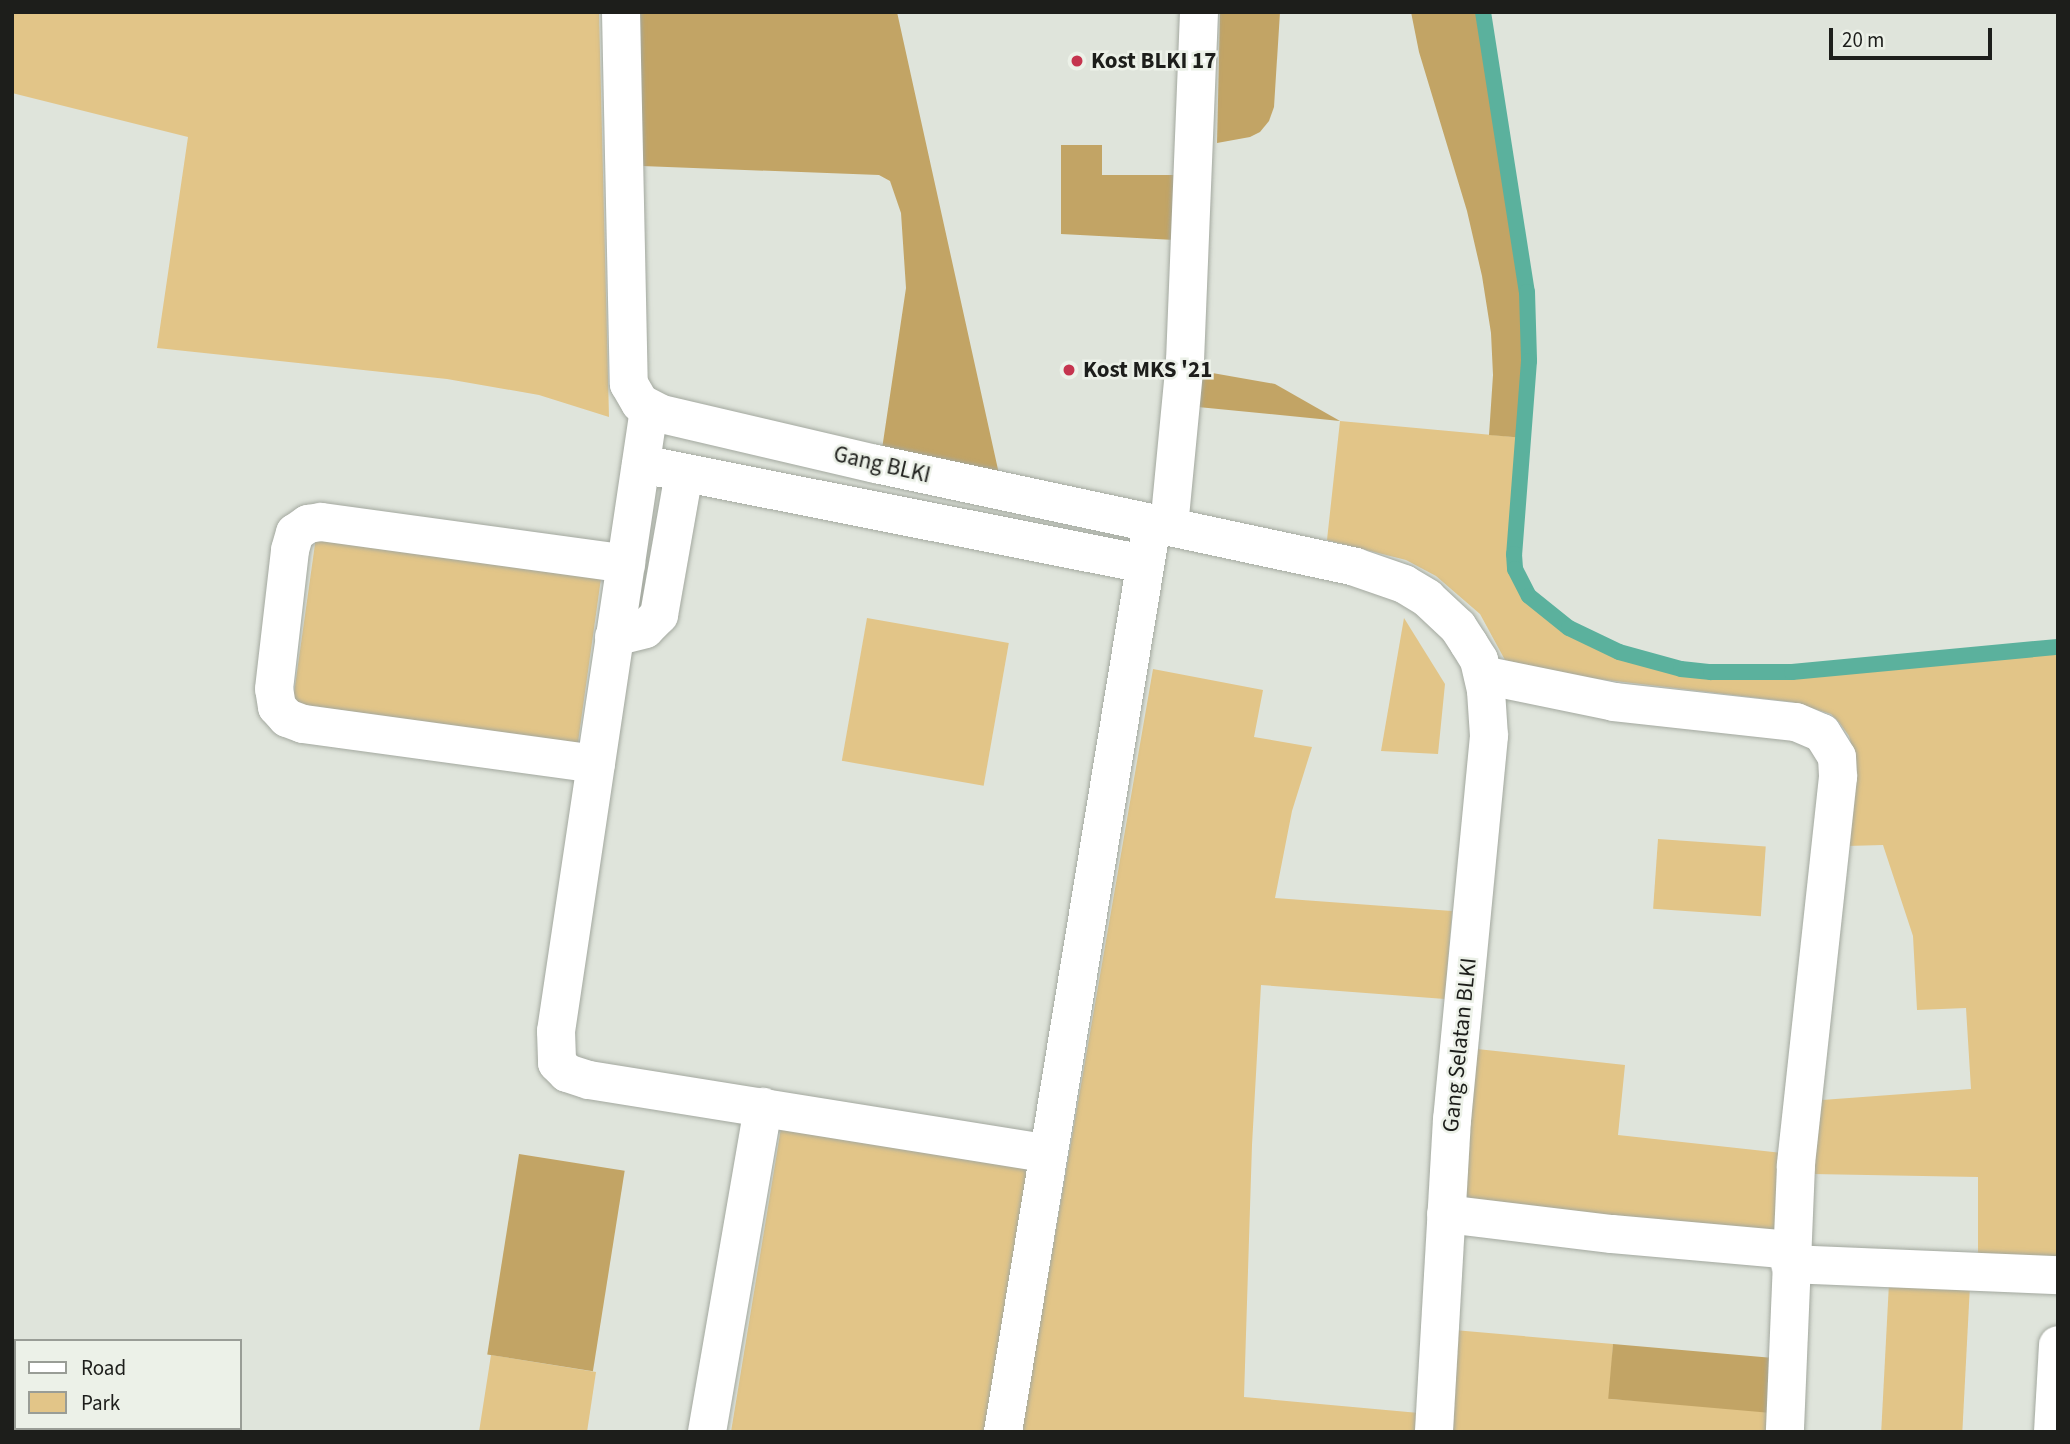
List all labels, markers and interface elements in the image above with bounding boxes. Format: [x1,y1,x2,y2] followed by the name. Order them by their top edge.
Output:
[1832,14,1995,58] scale bar
[1842,25,1884,55] text: 20 m
[1091,47,1216,75] place label: Kost BLKI 17
[1069,53,1085,69] marker: Kost BLKI 17
[1083,356,1212,384] place label: Kost MKS '21
[1061,362,1077,378] marker: Kost MKS '21
[831,440,933,490] street label: Gang BLKI
[1437,956,1483,1134] street label: Gang Selatan BLKI
[14,1339,242,1430] legend
[81,1353,126,1383] text: Road
[81,1388,120,1418] text: Park

